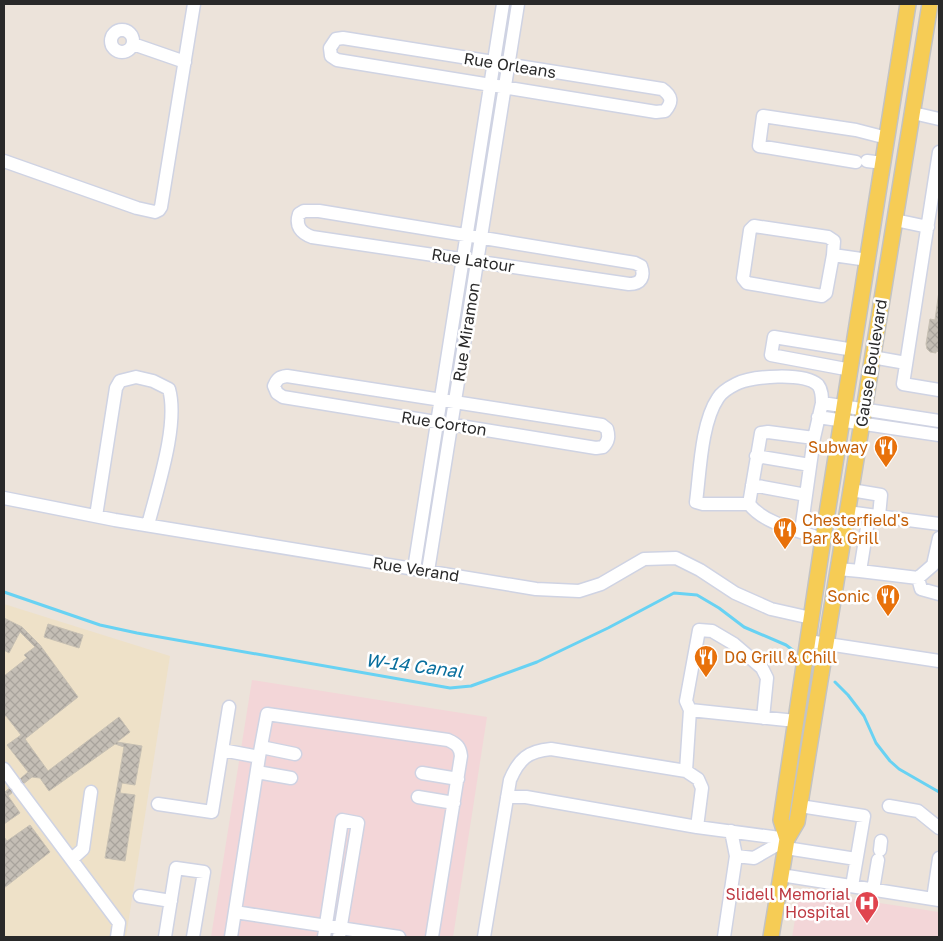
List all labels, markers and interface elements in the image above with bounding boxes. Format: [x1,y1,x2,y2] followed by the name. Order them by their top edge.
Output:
[462,48,558,82] street label: Rue Orleans
[430,244,516,276] street label: Rue Latour
[448,281,484,383] street label: Rue Miramon
[851,298,891,428] street label: Gause Boulevard
[400,406,488,440] street label: Rue Corton
[873,434,899,468] restaurant icon: Subway
[808,437,868,457] place label: Subway
[802,510,909,548] place label: Chesterfield's Bar & Grill
[772,516,798,550] restaurant icon: Chesterfield's Bar & Grill
[371,552,461,586] street label: Rue Verand
[875,583,901,617] restaurant icon: Sonic
[827,586,870,606] place label: Sonic
[693,644,719,678] restaurant icon: DQ Grill & Chill
[724,647,837,667] place label: DQ Grill & Chill
[364,648,465,682] water label: W-14 Canal
[726,884,850,922] place label: Slidell Memorial Hospital
[854,890,880,924] hospital icon: Slidell Memorial Hospital

